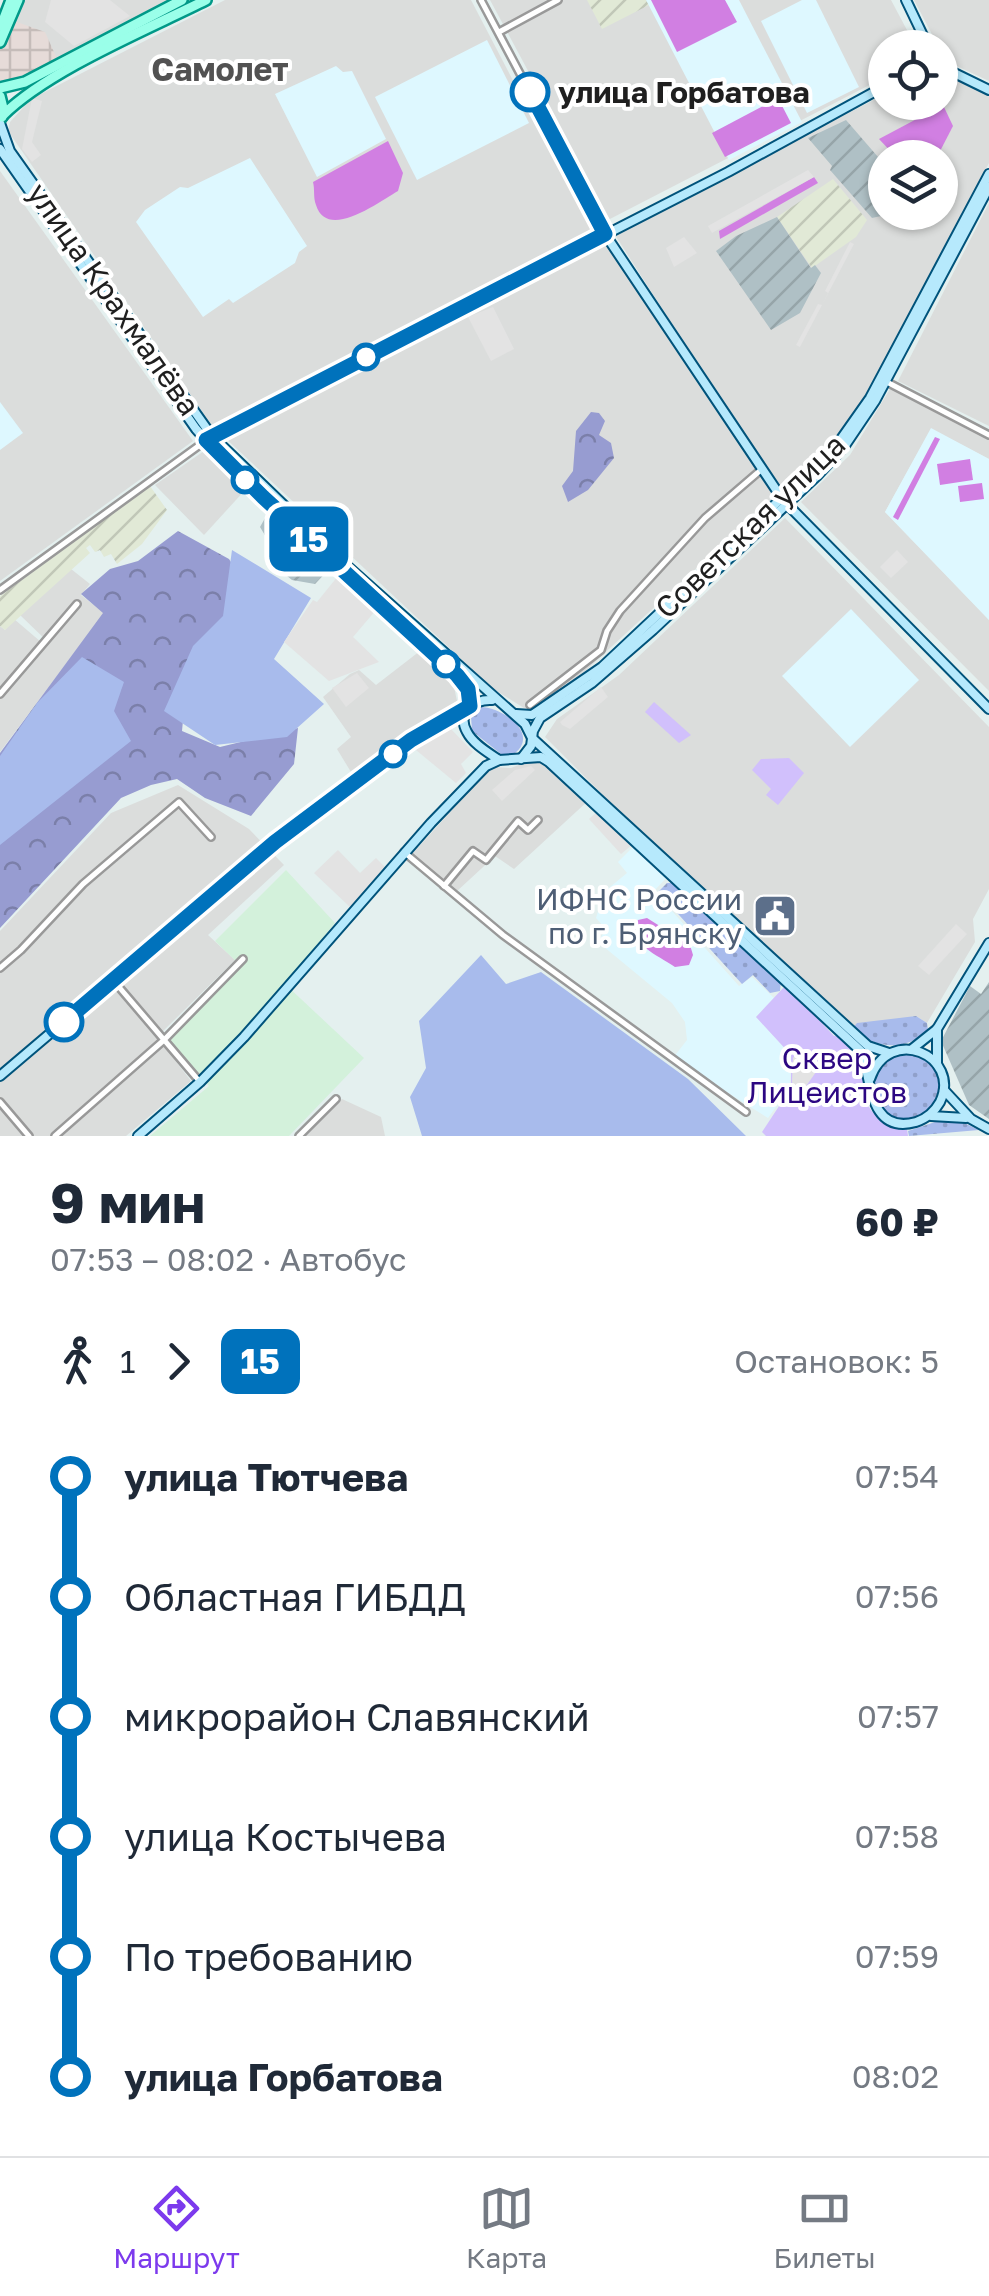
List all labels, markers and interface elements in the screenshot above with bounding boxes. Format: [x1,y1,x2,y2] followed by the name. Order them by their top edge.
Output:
[868,30,958,230] map controls
[868,30,958,120] button: locate
[151,50,289,88] district label: Самолет
[511,73,549,111] marker: улица Горбатова
[558,74,810,110] place label: улица Горбатова
[868,140,958,230] button: layers
[20,176,208,422] street label: улица Крахмалёва
[353,344,379,370] unlabelled marker
[648,426,852,626] street label: Советская улица
[232,467,258,493] unlabelled marker
[264,506,354,572] line badge: 15
[289,518,329,560] text: 15
[433,651,459,677] unlabelled marker
[380,741,406,767] unlabelled marker
[536,881,742,951] place label: ИФНС России по г. Брянску
[752,893,798,939] public building icon: ИФНС России по г. Брянску
[45,1003,83,1041] unlabelled marker
[747,1040,907,1110] park label: Сквер Лицеистов
[50,1169,205,1235] text: 9 мин
[855,1199,939,1244] text: 60 ₽
[50,1240,406,1278] text: 07:53 – 08:02 · Автобус
[50,1334,105,1389] icon: walk
[151,1334,206,1389] icon: forward
[241,1340,280,1382] text: 15
[120,1342,136,1380] text: 1
[734,1342,939,1380] text: Остановок: 5
[124,1454,408,1499] text: улица Тютчева
[855,1457,939,1495] text: 07:54
[124,1574,466,1619] text: Областная ГИБДД
[855,1577,939,1615] text: 07:56
[124,1694,590,1739] text: микрорайон Славянский
[857,1697,939,1735] text: 07:57
[124,1814,447,1859] text: улица Костычева
[855,1817,939,1855] text: 07:58
[124,1934,413,1979] text: По требованию
[855,1937,939,1975] text: 07:59
[124,2054,443,2099] text: улица Горбатова
[852,2057,939,2095] text: 08:02
[113,2181,240,2274] tab: Маршрут
[466,2181,547,2274] tab: Карта
[774,2181,876,2274] tab: Билеты

